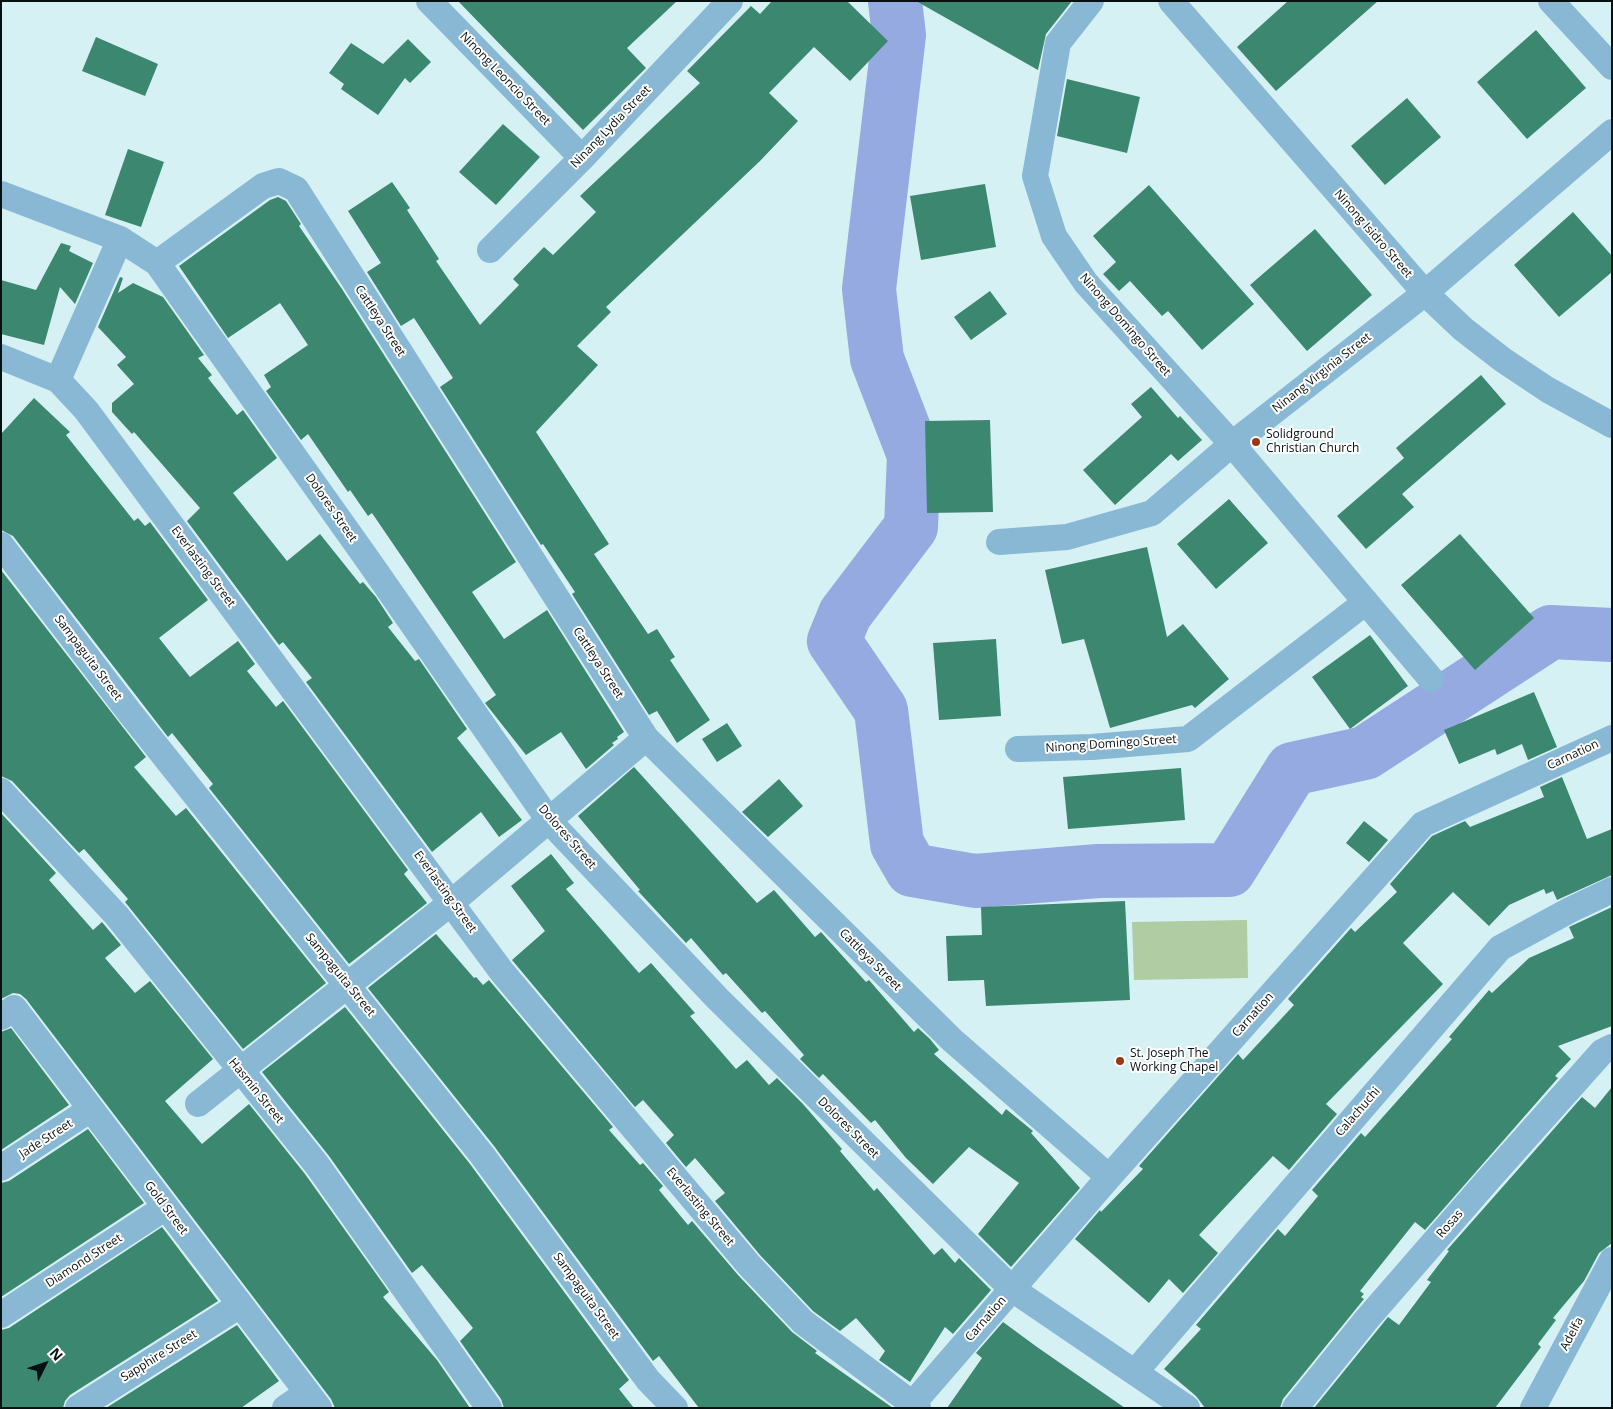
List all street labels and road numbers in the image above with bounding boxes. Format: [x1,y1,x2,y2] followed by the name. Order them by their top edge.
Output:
[457,29,553,129] street label: Ninong Leoncio Street
[568,83,654,171] street label: Ninang Lydia Street
[1331,187,1415,281] street label: Ninong Isidro Street
[1076,271,1174,379] street label: Ninong Domingo Street
[352,283,408,359] street label: Cattleya Street
[1270,330,1374,416] street label: Ninang Virginia Street
[302,471,360,545] street label: Dolores Street
[168,524,238,610] street label: Everlasting Street
[51,613,125,703] street label: Sampaguita Street
[570,625,626,701] street label: Cattleya Street
[1045,732,1177,756] street label: Ninong Domingo Street
[1545,737,1601,773] street label: Carnation
[535,802,599,872] street label: Dolores Street
[411,848,479,936] street label: Everlasting Street
[836,926,904,994] street label: Cattleya Street
[302,931,378,1019] street label: Sampaguita Street
[1229,990,1277,1040] street label: Carnation
[225,1056,287,1126] street label: Hasmin Street
[1333,1084,1383,1140] street label: Calachuchi
[815,1095,881,1161] street label: Dolores Street
[17,1116,75,1162] street label: Jade Street
[663,1165,737,1249] street label: Everlasting Street
[141,1179,191,1237] street label: Gold Street
[1434,1207,1466,1241] street label: Rosas
[43,1231,125,1291] street label: Diamond Street
[550,1250,622,1342] street label: Sampaguita Street
[963,1294,1009,1344] street label: Carnation
[1557,1315,1587,1353] street label: Adelfa
[118,1327,200,1385] street label: Sapphire Street

